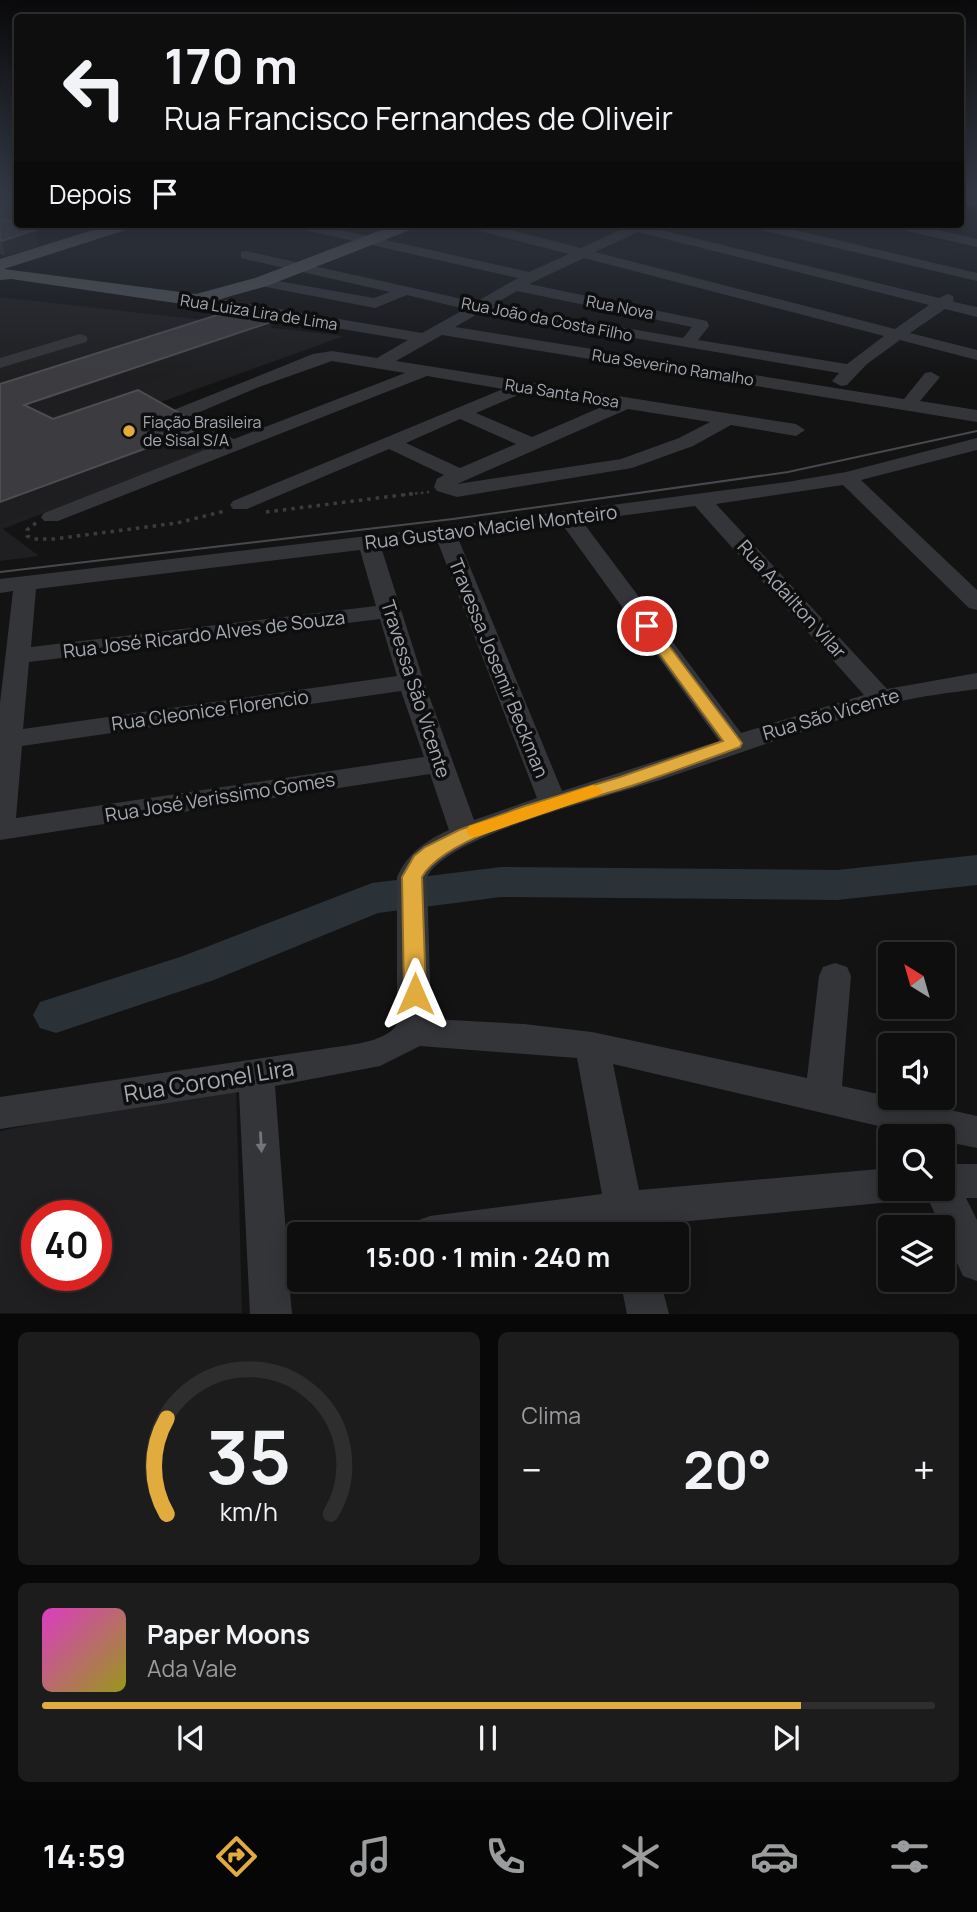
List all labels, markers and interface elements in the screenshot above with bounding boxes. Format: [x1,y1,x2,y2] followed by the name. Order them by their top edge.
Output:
[164,32,298,99] text: 170 m
[49,42,140,133] icon: left
[164,96,673,140] text: Rua Francisco Fernandes de Oliveir
[146,175,184,213] icon: arrive
[49,176,132,212] text: Depois
[179,289,339,335] street label: Rua Luiza Lira de Lima
[584,290,656,324] street label: Rua Nova
[460,292,634,346] street label: Rua João da Costa Filho
[591,343,755,391] street label: Rua Severino Ramalho
[503,373,621,413] street label: Rua Santa Rosa
[143,411,261,451] place label: Fiação Brasileira de Sisal S/A
[121,423,137,439] marker: Fiação Brasileira de Sisal S/A
[363,499,619,555] street label: Rua Gustavo Maciel Monteiro
[732,534,852,664] street label: Rua Adailton Vilar
[443,555,555,781] street label: Travessa Josemir Beckman
[617,596,677,656] pin
[375,597,457,781] street label: Travessa São Vicente
[62,604,346,664] street label: Rua José Ricardo Alves de Souza
[628,607,666,645] icon: arrive
[760,682,902,746] street label: Rua São Vicente
[110,683,310,737] street label: Rua Cleonice Florencio
[103,766,337,828] street label: Rua José Verissimo Gomes
[878,942,956,1018] north arrow
[878,942,955,1292] map controls
[378,957,452,1031] position arrow
[878,1033,955,1110] button: sound
[121,1051,296,1109] street label: Rua Coronel Lira
[878,1124,955,1201] button: search
[255,1131,266,1153] one-way arrow
[21,1200,112,1291] speed limit sign: 40
[878,1215,955,1292] button: layers
[366,1239,610,1275] text: 15:00 · 1 min · 240 m
[522,1399,581,1431] text: Clima
[206,1407,291,1507] text: 35
[683,1434,772,1505] text: 20°
[522,1443,542,1495] text: −
[913,1443,935,1495] text: +
[220,1494,278,1529] text: km/h
[147,1616,310,1652] text: Paper Moons
[147,1652,237,1684] text: Ada Vale
[172,1719,210,1757] icon: previous
[469,1719,507,1757] icon: pause
[767,1719,805,1757] icon: next
[212,1832,261,1881] icon: directions
[346,1832,395,1881] icon: music
[481,1832,530,1881] icon: phone
[616,1832,665,1881] icon: climate
[750,1832,799,1881] icon: car
[885,1832,934,1881] icon: filters
[43,1834,126,1878] text: 14:59

